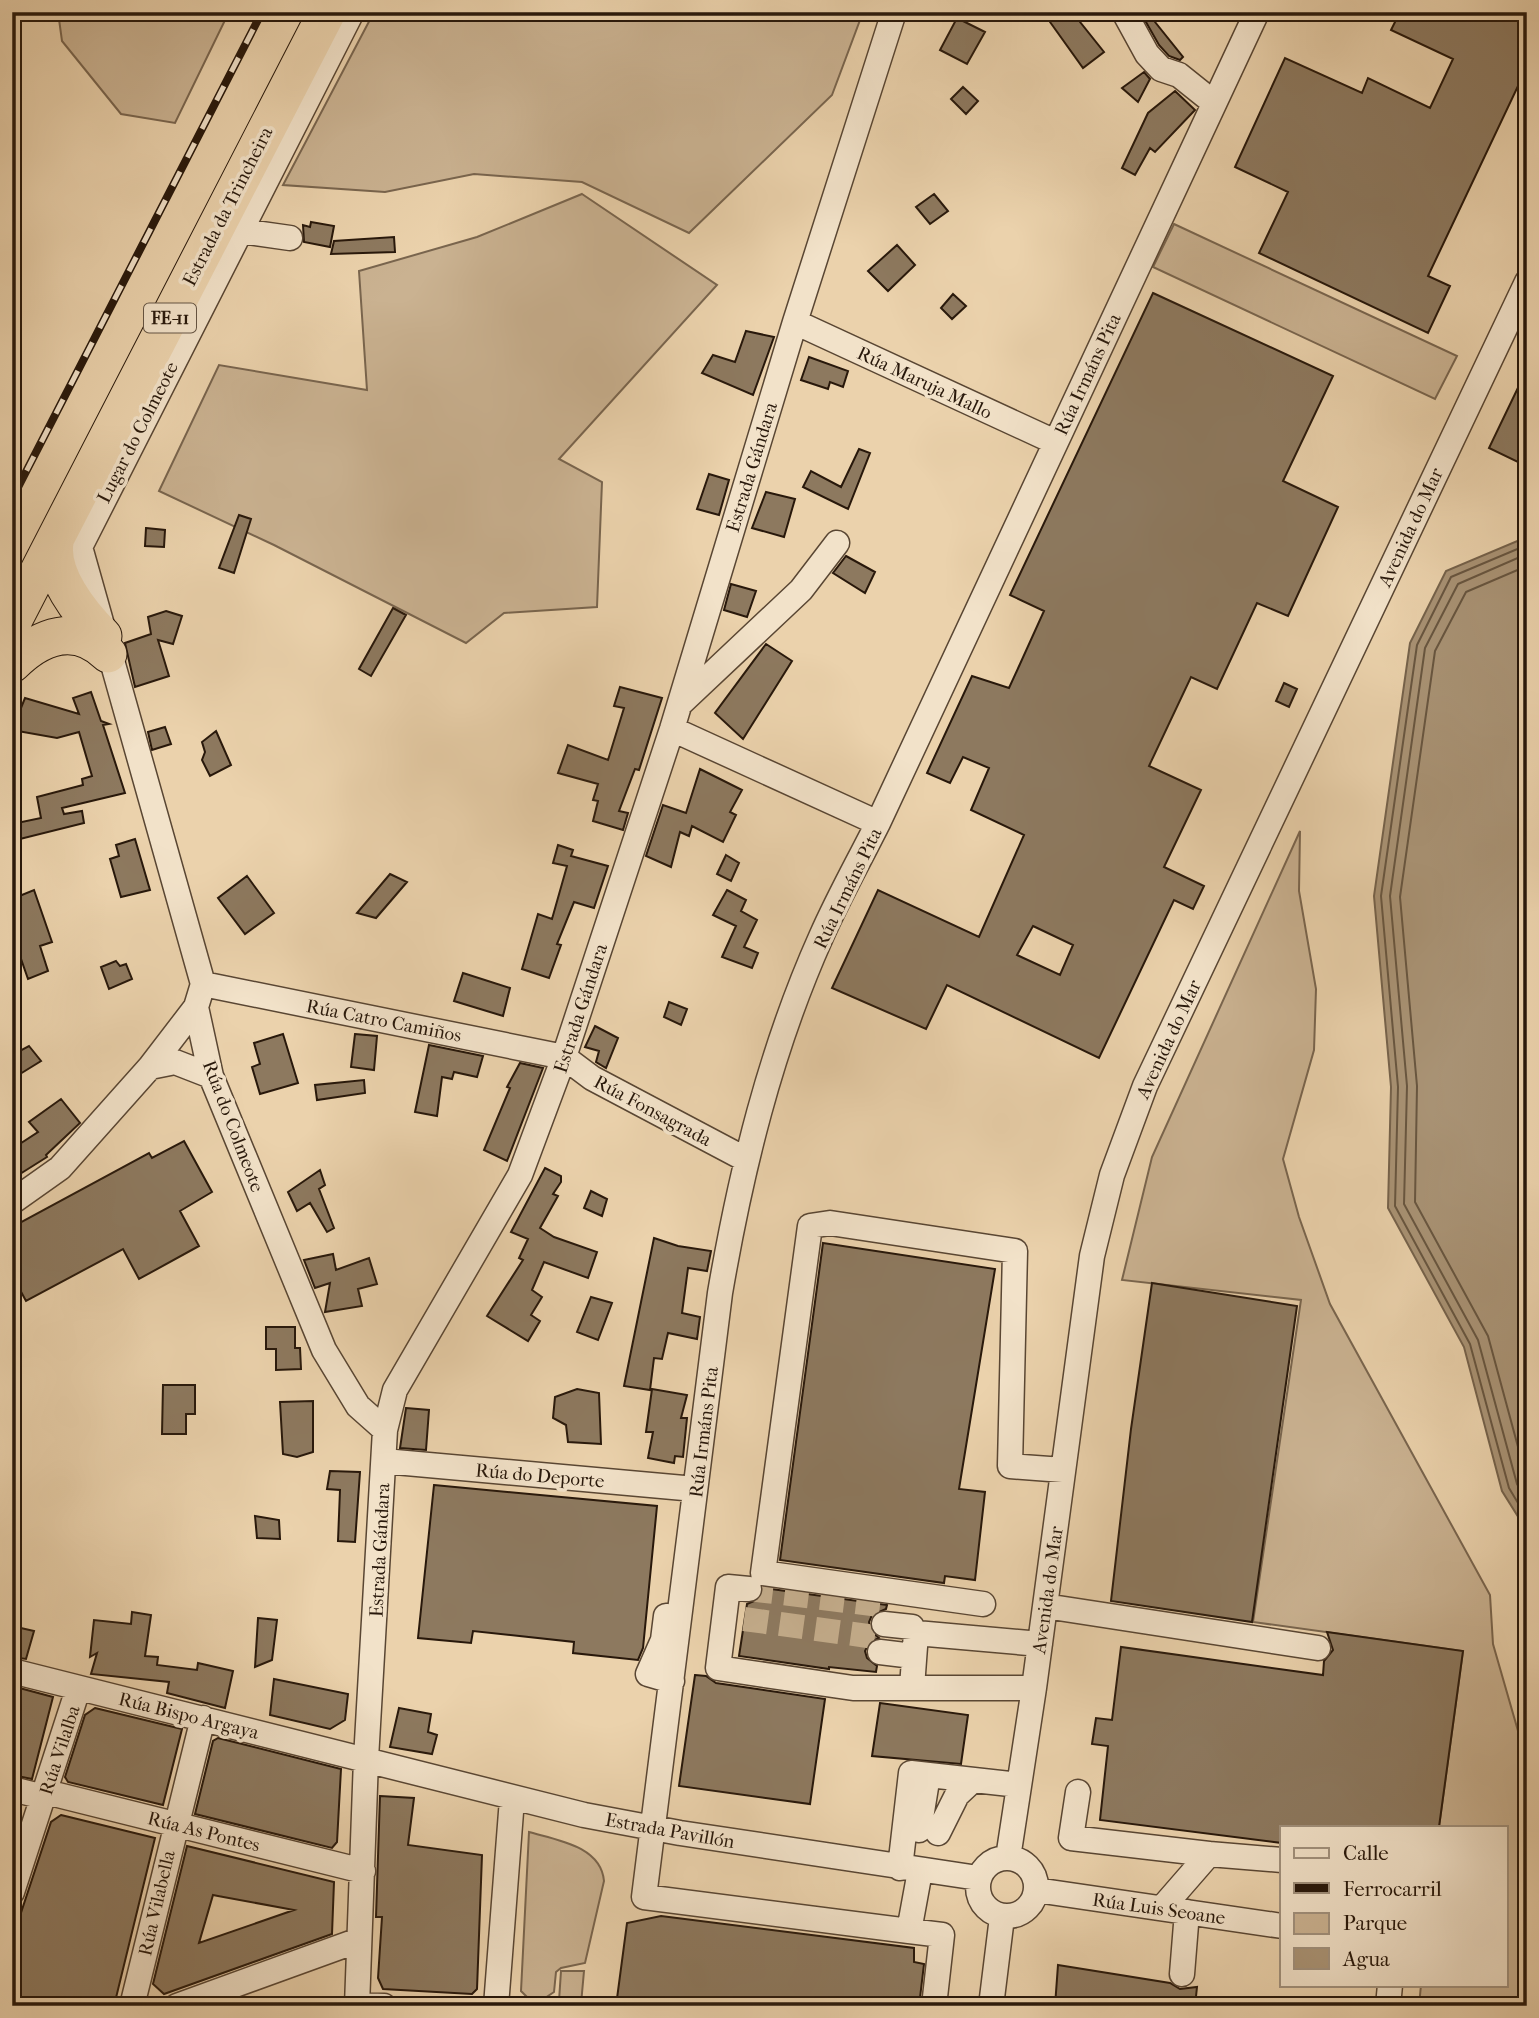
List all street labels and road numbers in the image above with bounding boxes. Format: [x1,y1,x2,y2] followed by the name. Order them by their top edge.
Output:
[178,123,278,290] street label: Estrada da Trincheira
[144,304,196,332] road number: FE-11
[1050,310,1126,439] street label: Rúa Irmáns Pita
[854,342,996,424] street label: Rúa Maruja Mallo
[93,358,183,507] street label: Lugar do Colmeote
[722,399,782,535] street label: Estrada Gándara
[1373,464,1448,591] street label: Avenida do Mar
[809,824,887,952] street label: Rúa Irmáns Pita
[550,941,612,1076] street label: Estrada Gándara
[1131,976,1206,1103] street label: Avenida do Mar
[304,995,463,1047] street label: Rúa Catro Camiños
[198,1057,268,1195] street label: Rúa do Colmeote
[590,1071,715,1151] street label: Rúa Fonsagrada
[685,1365,723,1499] street label: Rúa Irmáns Pita
[475,1459,605,1493] street label: Rúa do Deporte
[365,1482,395,1618] street label: Estrada Gándara
[1028,1524,1068,1656] street label: Avenida do Mar
[116,1688,261,1744] street label: Rúa Bispo Argaya
[35,1703,85,1798] street label: Rúa Vilalba
[145,1807,262,1857] street label: Rúa As Pontes
[603,1809,736,1853] street label: Estrada Pavillón
[134,1848,180,1958] street label: Rúa Vilabella
[1091,1889,1227,1929] street label: Rúa Luis Seoane

